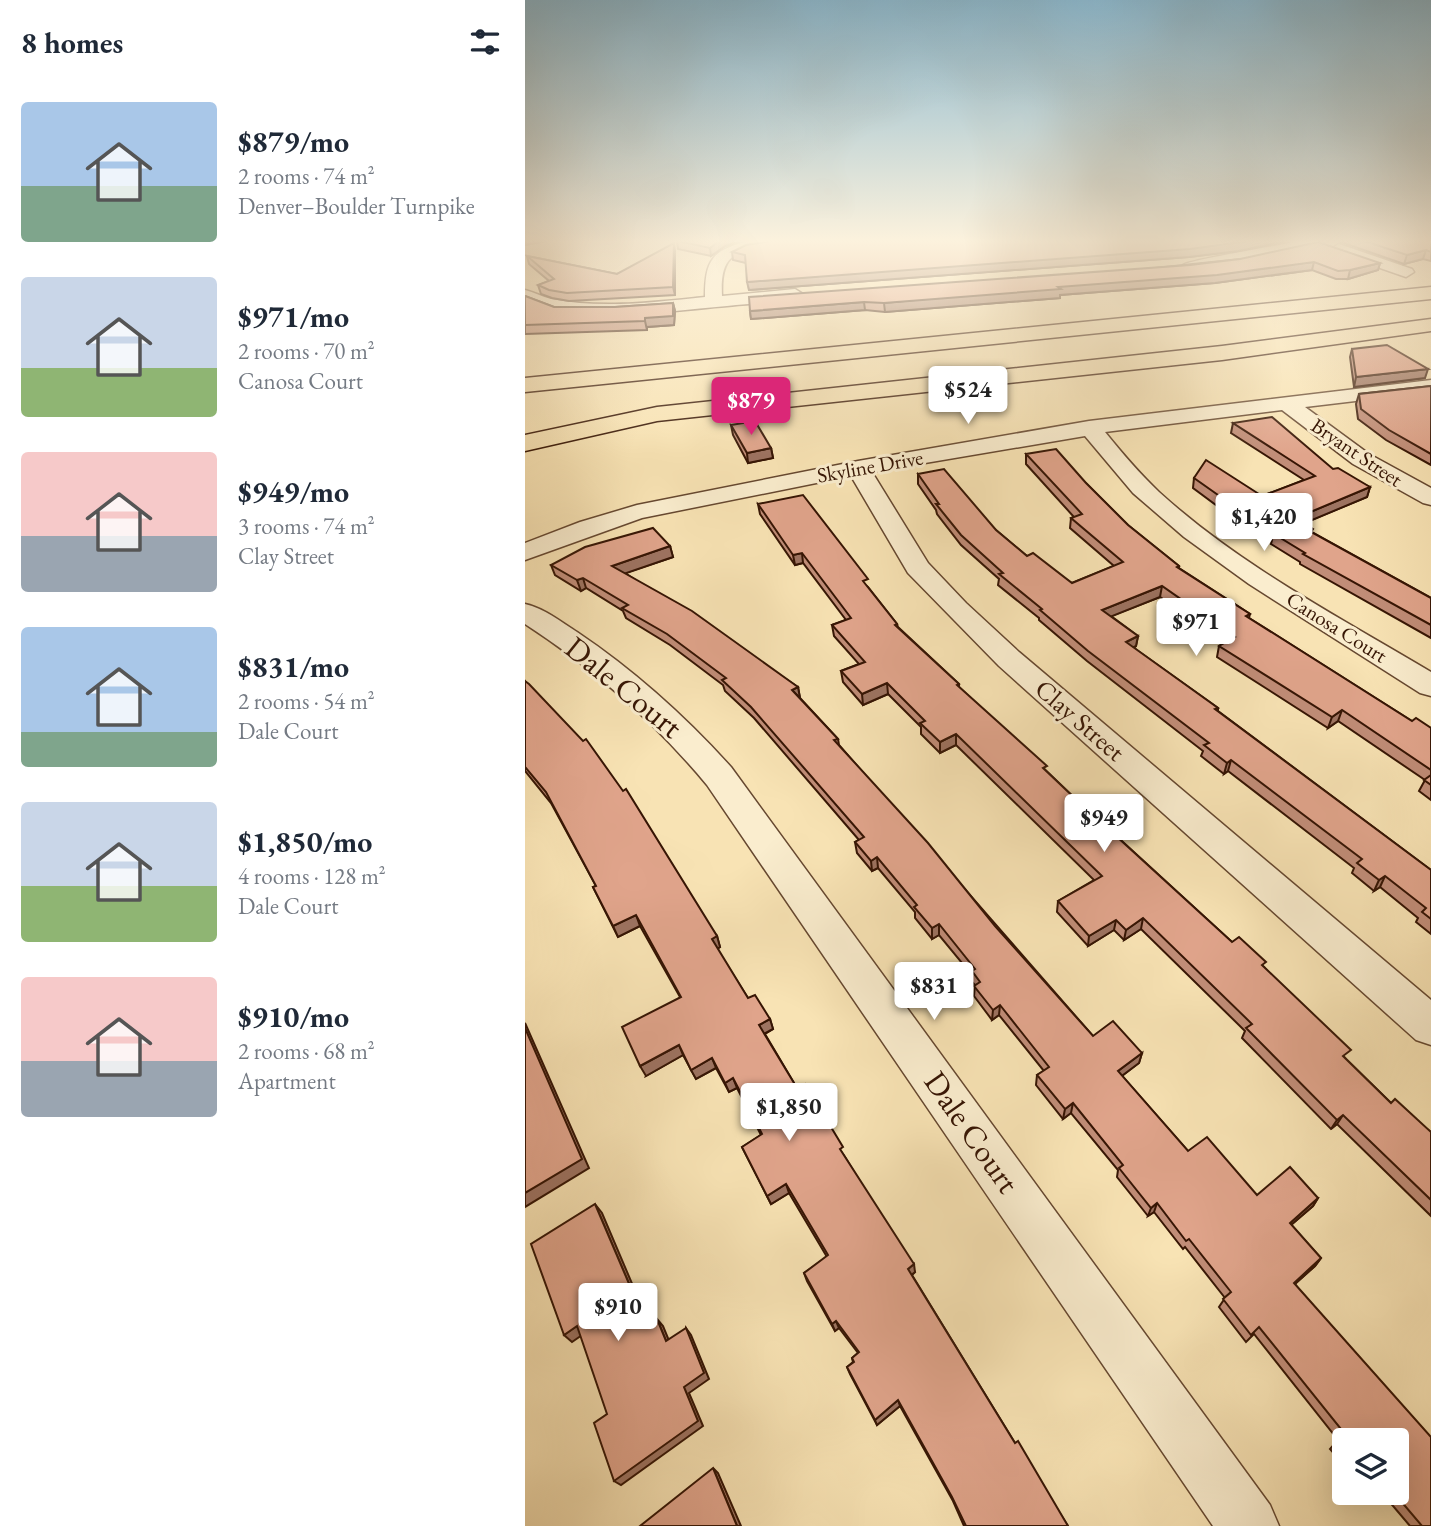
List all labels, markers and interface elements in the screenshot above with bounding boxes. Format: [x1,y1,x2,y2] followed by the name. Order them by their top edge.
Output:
[21,23,123,62] text: 8 homes
[466,23,504,61] icon: filters
[238,122,349,161] text: $879/mo
[77,130,161,214] icon: home
[238,161,375,191] text: 2 rooms · 74 m²
[238,191,475,221] text: Denver–Boulder Turnpike
[238,297,349,336] text: $971/mo
[77,305,161,389] icon: home
[238,336,375,366] text: 2 rooms · 70 m²
[238,366,363,396] text: Canosa Court
[927,366,1009,426] pin: $524
[944,374,992,404] text: $524
[710,378,792,437] pin: $879
[727,385,775,415] text: $879
[1306,412,1408,493] street label: Bryant Street
[815,443,925,489] street label: Skyline Drive
[238,472,349,511] text: $949/mo
[77,480,161,564] icon: home
[1207,494,1321,553] pin: $1,420
[1232,501,1296,531] text: $1,420
[238,511,375,541] text: 3 rooms · 74 m²
[238,541,334,571] text: Clay Street
[1281,585,1393,669] street label: Canosa Court
[1155,598,1237,658] pin: $971
[1172,606,1220,636] text: $971
[557,627,691,747] street label: Dale Court
[238,647,349,686] text: $831/mo
[77,655,161,739] icon: home
[1028,672,1132,768] street label: Clay Street
[238,686,375,716] text: 2 rooms · 54 m²
[238,716,338,746] text: Dale Court
[1063,794,1145,854] pin: $949
[1080,802,1128,832] text: $949
[238,822,372,861] text: $1,850/mo
[77,830,161,914] icon: home
[238,861,386,891] text: 4 rooms · 128 m²
[238,891,338,921] text: Dale Court
[893,962,975,1022] pin: $831
[910,970,958,1000] text: $831
[238,997,349,1036] text: $910/mo
[77,1005,161,1089] icon: home
[238,1036,375,1066] text: 2 rooms · 68 m²
[915,1063,1029,1201] street label: Dale Court
[238,1066,336,1096] text: Apartment
[732,1084,846,1143] pin: $1,850
[757,1091,821,1121] text: $1,850
[577,1284,659,1343] pin: $910
[594,1291,642,1321] text: $910
[1332,1428,1409,1505] map controls
[1332,1428,1409,1505] button: layers

